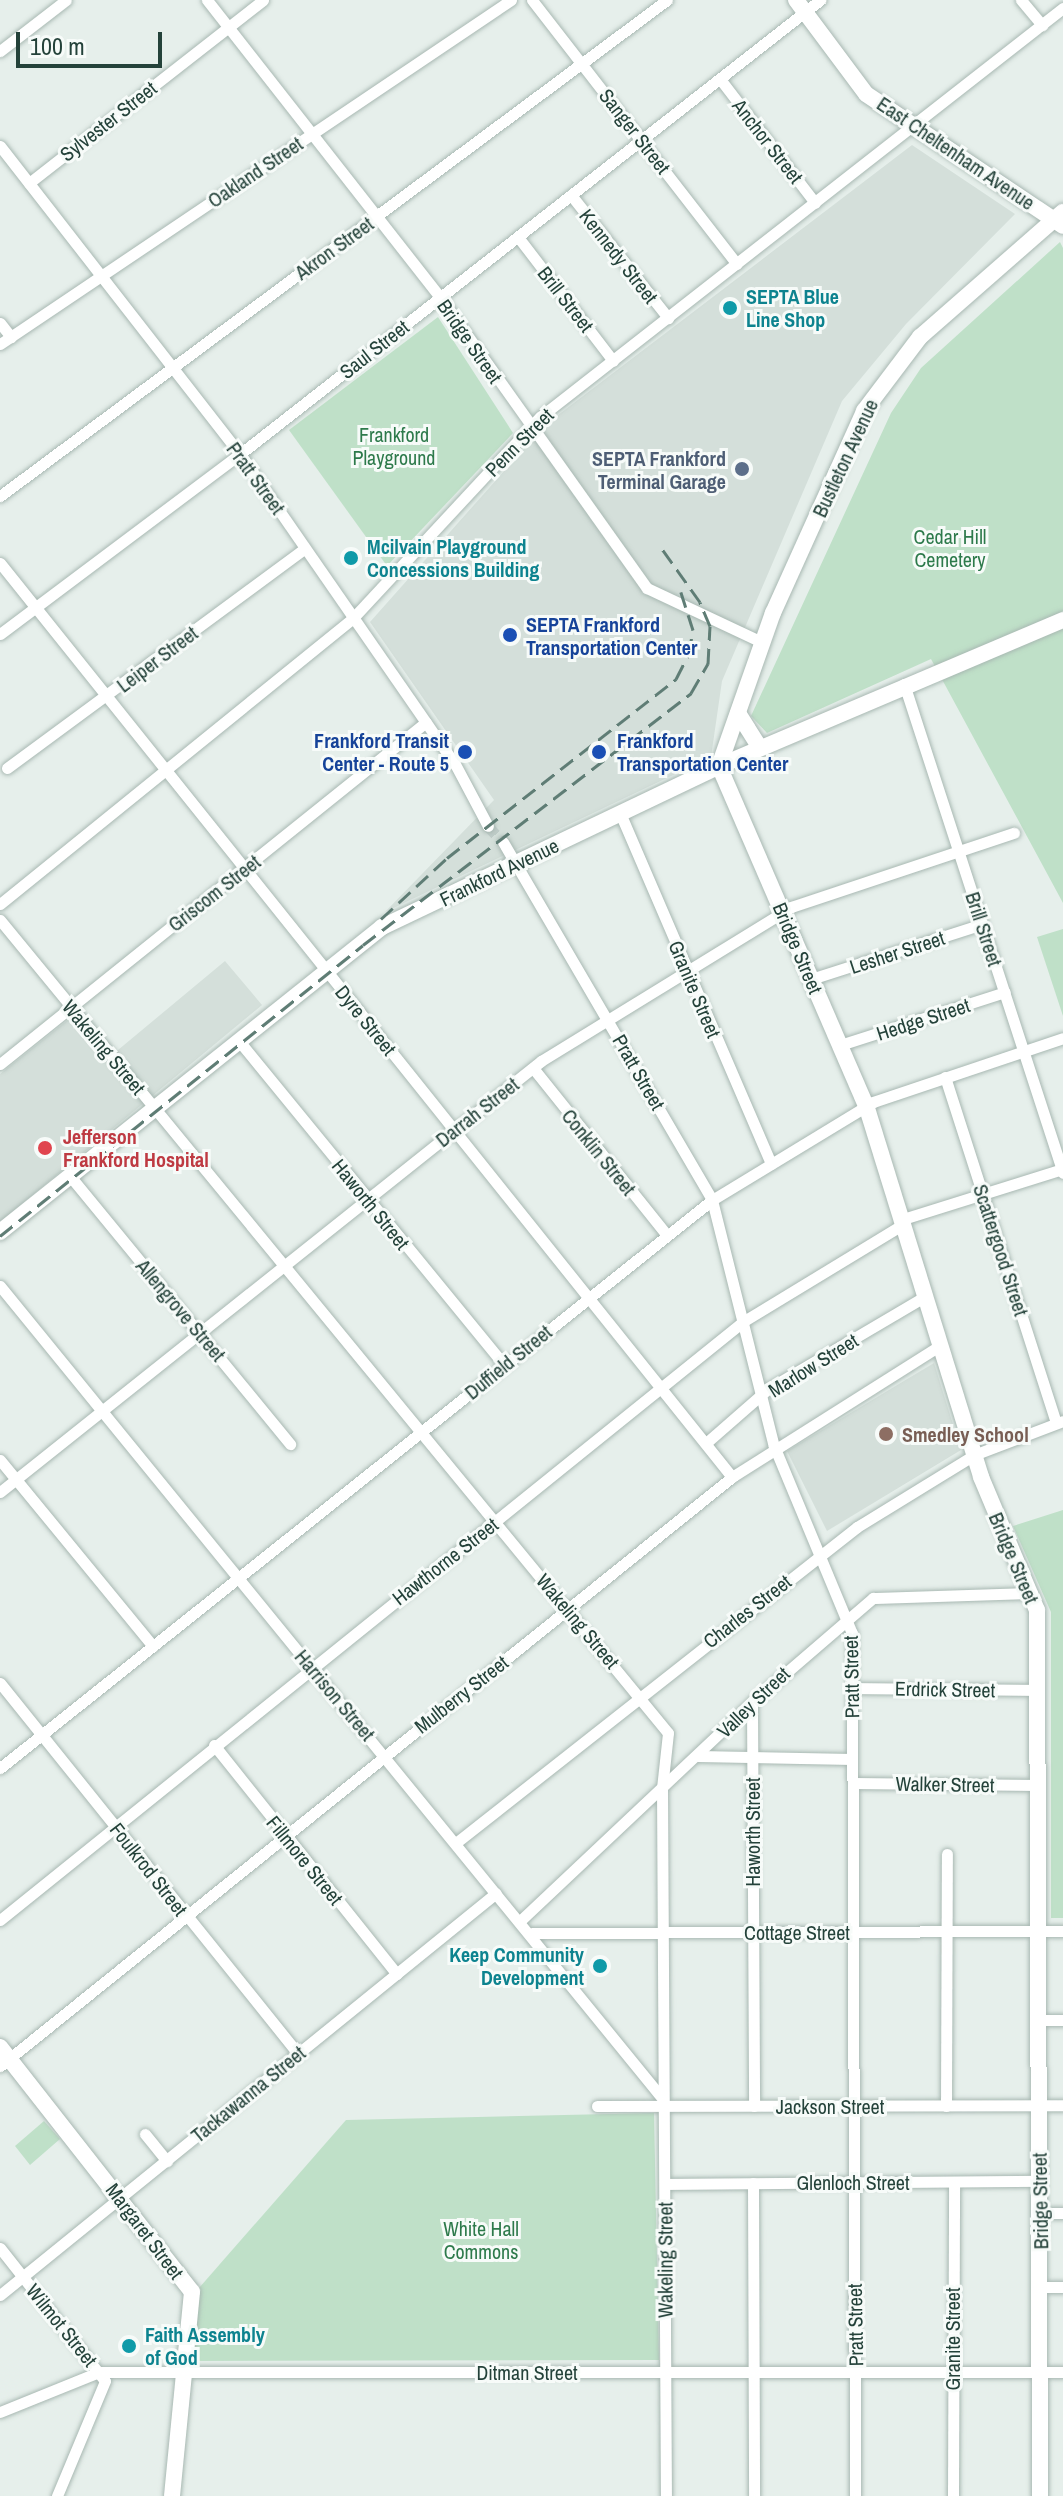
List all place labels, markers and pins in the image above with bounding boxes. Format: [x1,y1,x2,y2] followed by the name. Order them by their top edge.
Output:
[746,284,840,331] place label: SEPTA Blue Line Shop
[721,299,739,317] marker: SEPTA Blue Line Shop
[591,446,726,493] place label: SEPTA Frankford Terminal Garage
[733,460,751,478] marker: SEPTA Frankford Terminal Garage
[367,534,539,581] place label: Mcilvain Playground Concessions Building
[342,549,360,567] marker: Mcilvain Playground Concessions Building
[526,612,697,659] place label: SEPTA Frankford Transportation Center
[501,626,519,644] marker: SEPTA Frankford Transportation Center
[314,728,449,775] place label: Frankford Transit Center - Route 5
[617,728,788,775] place label: Frankford Transportation Center
[588,741,610,763] marker: Frankford Transportation Center
[456,743,474,761] marker: Frankford Transit Center - Route 5
[63,1124,209,1171] place label: Jefferson Frankford Hospital
[34,1137,56,1159] marker: Jefferson Frankford Hospital
[902,1422,1029,1446] place label: Smedley School
[877,1425,895,1443] marker: Smedley School
[449,1942,584,1989] place label: Keep Community Development
[591,1957,609,1975] marker: Keep Community Development
[145,2322,265,2369] place label: Faith Assembly of God
[120,2337,138,2355] marker: Faith Assembly of God

